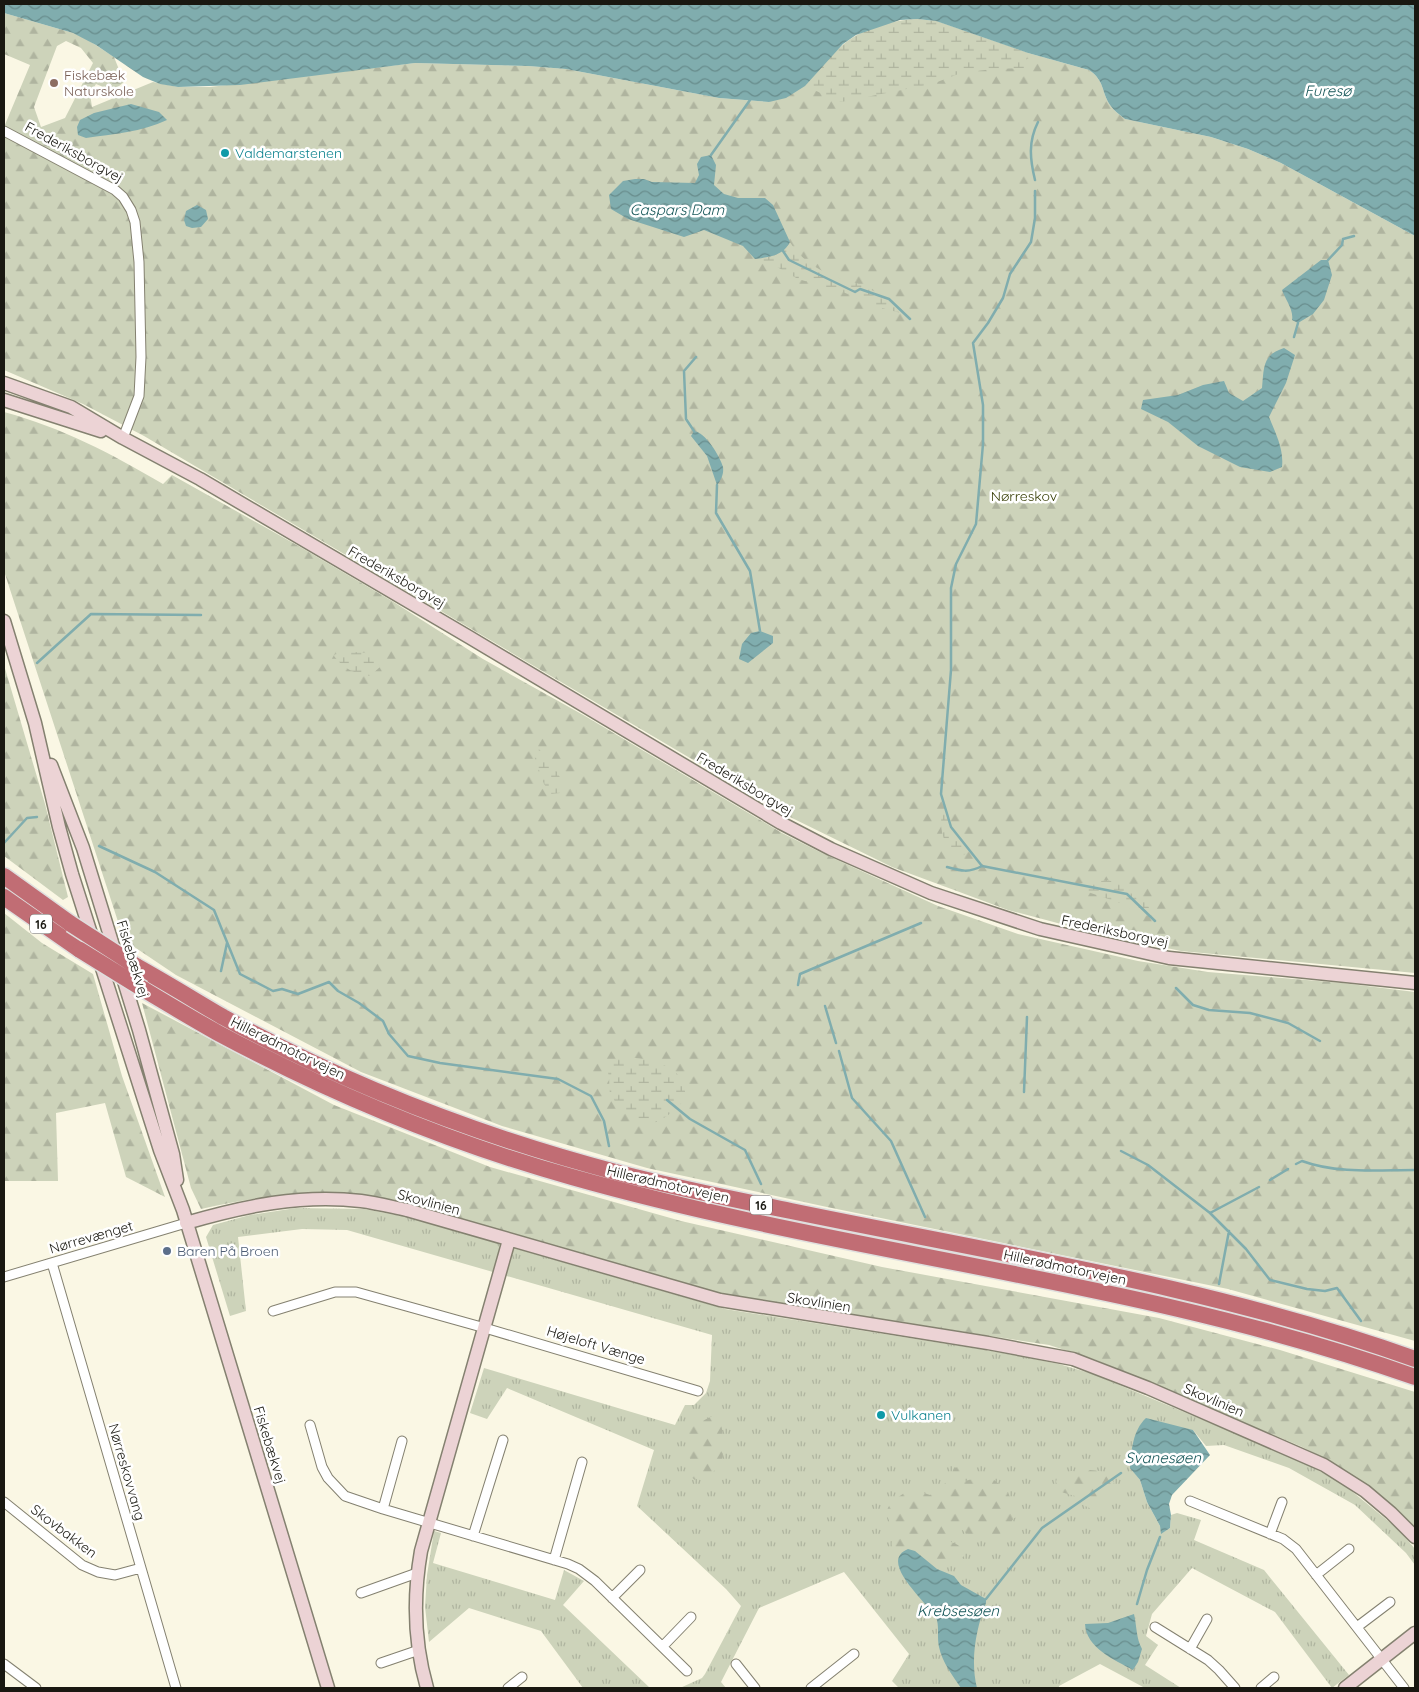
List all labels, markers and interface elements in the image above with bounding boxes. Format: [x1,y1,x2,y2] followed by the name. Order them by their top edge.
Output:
[64,66,134,100] place label: Fiskebæk Naturskole
[48,77,60,89] marker: Fiskebæk Naturskole
[1305,81,1353,100] water label: Furesø
[22,118,126,186] street label: Frederiksborgvej
[235,144,342,162] place label: Valdemarstenen
[219,147,231,159] marker: Valdemarstenen
[630,200,725,219] water label: Caspars Dam
[991,487,1057,505] park label: Nørreskov
[345,542,449,612] street label: Frederiksborgvej
[693,748,797,820] street label: Frederiksborgvej
[1060,911,1170,951] street label: Frederiksborgvej
[30,914,52,934] road number: 16
[113,918,153,1000] street label: Fiskebækvej
[228,1012,348,1084] street label: Hillerødmotorvejen
[605,1161,731,1207] street label: Hillerødmotorvejen
[396,1185,462,1219] street label: Skovlinien
[750,1196,772,1214] road number: 16
[47,1216,135,1258] street label: Nørrevænget
[177,1242,279,1260] place label: Baren På Broen
[161,1245,173,1257] marker: Baren På Broen
[1002,1245,1128,1289] street label: Hillerødmotorvejen
[786,1288,852,1316] street label: Skovlinien
[545,1322,647,1369] street label: Højeloft Vænge
[1181,1379,1247,1421] street label: Skovlinien
[250,1404,290,1486] street label: Fiskebækvej
[891,1406,951,1424] place label: Vulkanen
[875,1409,887,1421] marker: Vulkanen
[105,1421,149,1523] street label: Nørreskovvang
[1125,1448,1201,1467] water label: Svanesøen
[27,1500,101,1562] street label: Skovbakken
[917,1601,999,1620] water label: Krebsesøen

